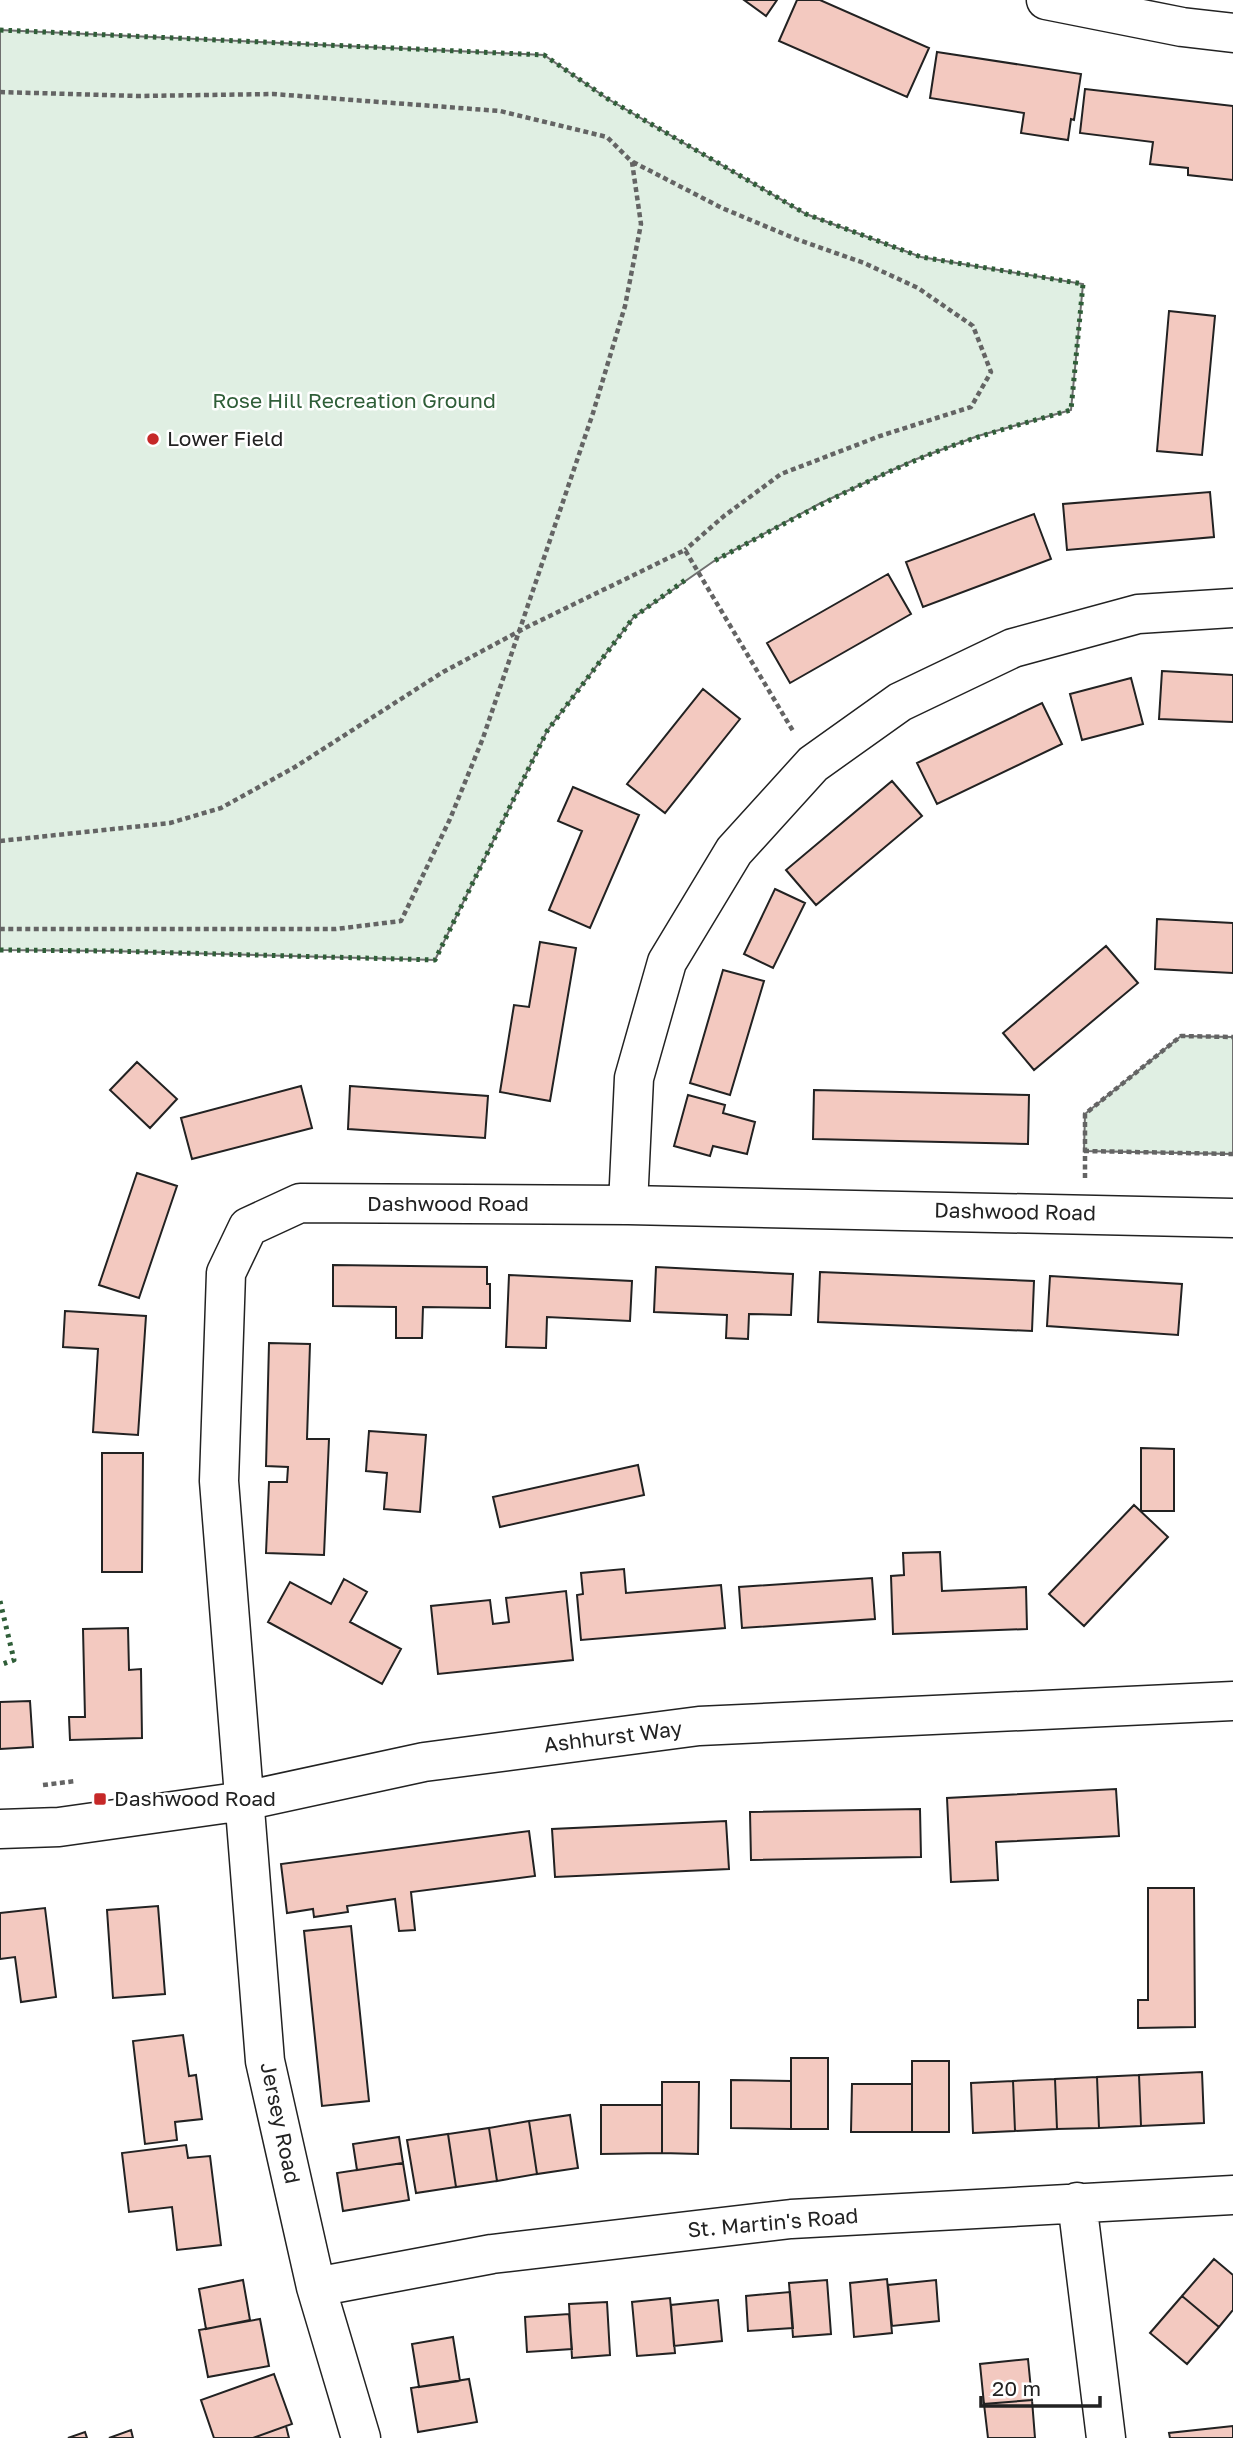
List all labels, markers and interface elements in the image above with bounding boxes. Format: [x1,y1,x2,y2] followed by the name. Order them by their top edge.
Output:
[212,387,496,413] park label: Rose Hill Recreation Ground
[167,425,283,451] place label: Lower Field
[145,431,161,447] marker: Lower Field
[367,1190,529,1216] street label: Dashwood Road
[934,1197,1096,1225] street label: Dashwood Road
[542,1715,684,1757] street label: Ashhurst Way
[114,1785,276,1811] place label: Dashwood Road
[92,1791,108,1807] marker: Dashwood Road
[255,2060,307,2186] street label: Jersey Road
[686,2202,859,2242] street label: St. Martin's Road
[981,2364,1100,2408] scale bar
[992,2375,1041,2401] text: 20 m

